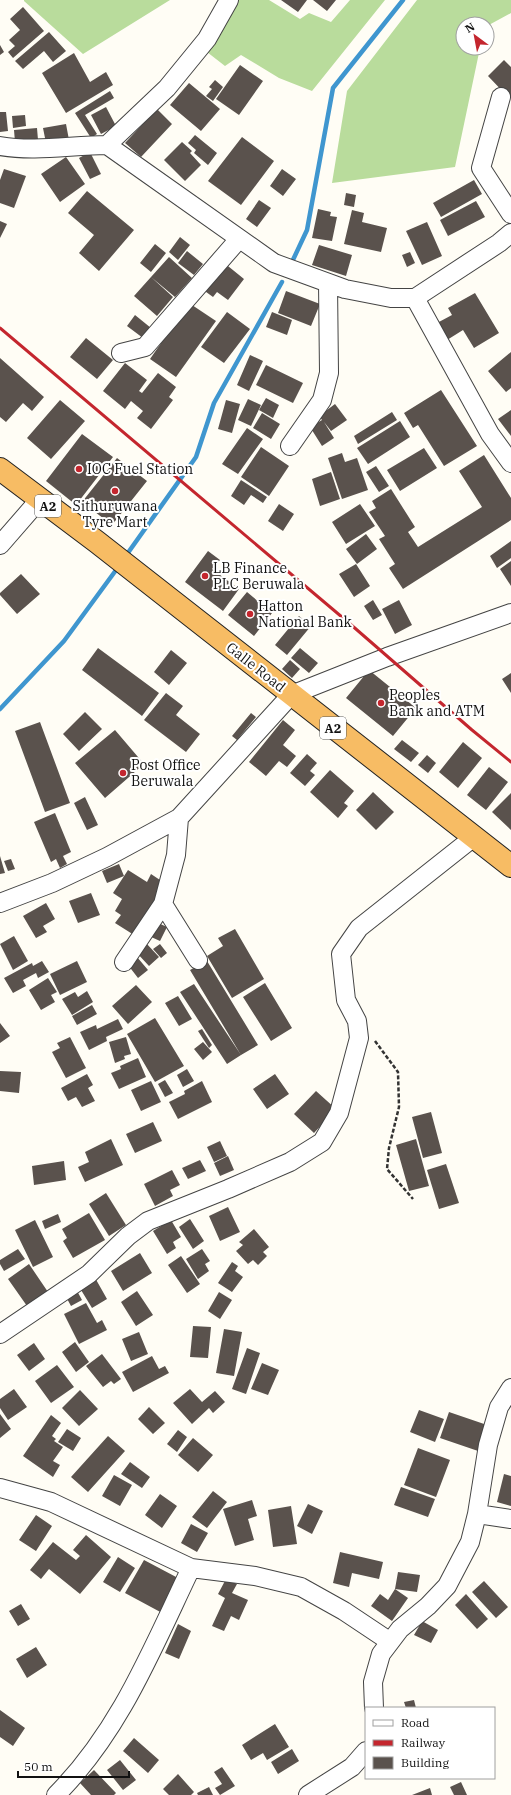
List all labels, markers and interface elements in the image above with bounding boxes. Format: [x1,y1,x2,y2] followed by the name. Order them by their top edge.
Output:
[455,16,495,56] north arrow
[462,19,477,36] text: N
[87,460,193,478] place label: IOC Fuel Station
[74,464,84,474] marker: IOC Fuel Station
[110,486,120,496] marker: Sithuruwana Tyre Mart
[35,495,61,517] road number: A2
[72,497,158,531] place label: Sithuruwana Tyre Mart
[213,559,305,593] place label: LB Finance PLC Beruwala
[200,571,210,581] marker: LB Finance PLC Beruwala
[258,597,353,631] place label: Hatton National Bank
[245,609,255,619] marker: Hatton National Bank
[223,638,290,696] street label: Galle Road
[389,686,485,720] place label: Peoples Bank and ATM
[376,698,386,708] marker: Peoples Bank and ATM
[320,717,346,739] road number: A2
[131,756,201,790] place label: Post Office Beruwala
[118,768,128,778] marker: Post Office Beruwala
[365,1707,495,1779] legend
[401,1715,430,1730] text: Road
[401,1735,446,1750] text: Railway
[18,1753,129,1779] scale bar
[401,1755,449,1770] text: Building
[24,1759,53,1774] text: 50 m

